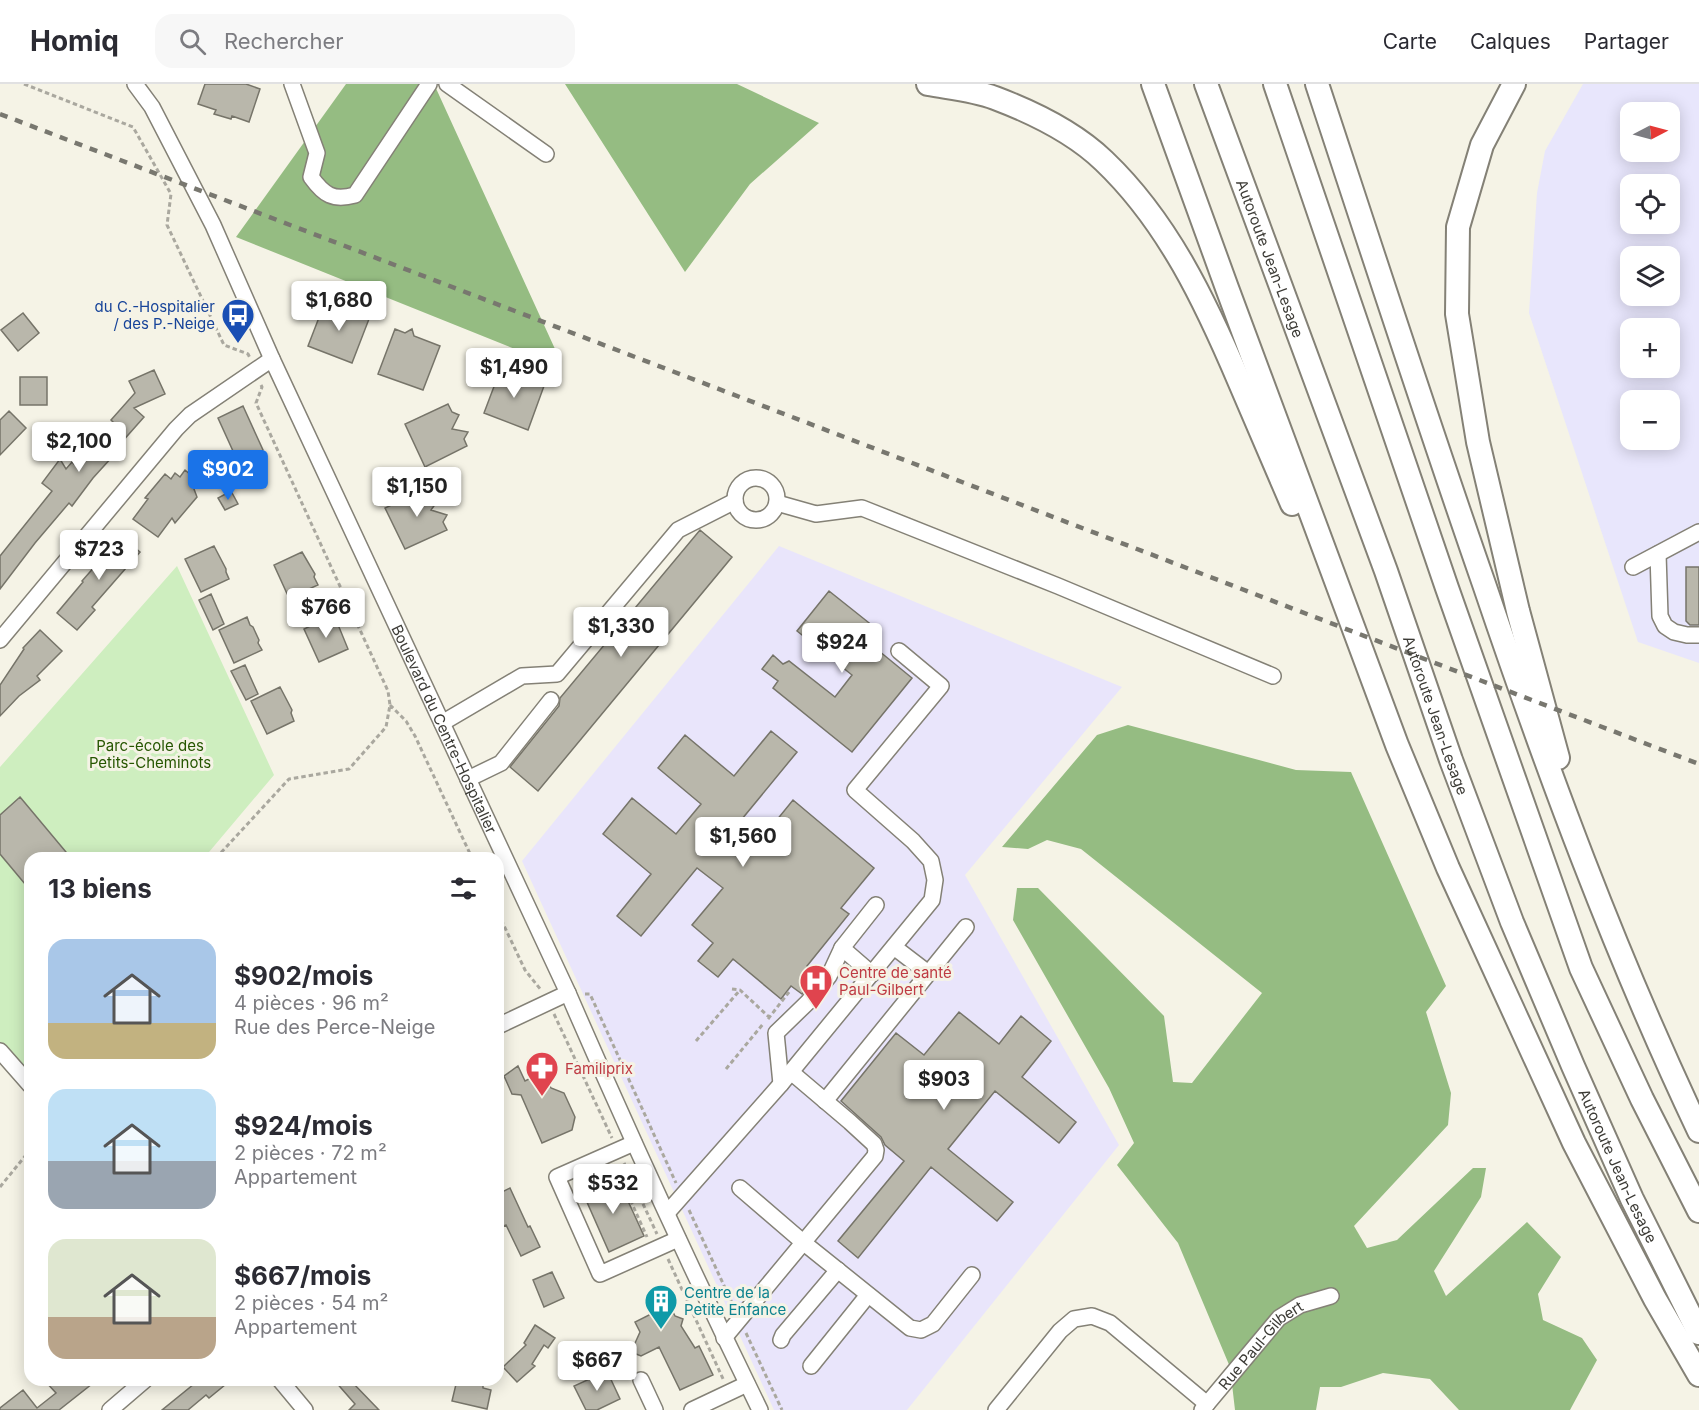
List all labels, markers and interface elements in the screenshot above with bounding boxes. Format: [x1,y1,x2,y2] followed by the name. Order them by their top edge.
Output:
[155,14,575,68] search box
[30,24,119,58] text: Homiq
[176,25,209,58] icon: search
[224,28,344,54] text: Rechercher
[1383,29,1437,54] text: Carte
[1470,29,1551,54] text: Calques
[1584,29,1669,54] text: Partager
[1620,102,1680,162] north arrow
[1620,102,1680,450] map controls
[1620,174,1680,234] button: locate
[1233,177,1308,340] street label: Autoroute Jean-Lesage
[1620,246,1680,306] button: layers
[290,281,388,332] pin: $1,680
[305,288,373,312] text: $1,680
[95,297,215,333] place label: du C.-Hospitalier / des P.-Neige
[220,297,256,344] bus stop icon: du C.-Hospitalier / des P.-Neige
[1620,318,1680,378] button: +
[465,348,563,399] pin: $1,490
[480,355,548,379] text: $1,490
[1620,390,1680,450] button: −
[30,422,128,473] pin: $2,100
[46,429,112,453] text: $2,100
[192,450,264,501] pin: $902
[202,457,254,481] text: $902
[368,467,466,518] pin: $1,150
[386,474,448,498] text: $1,150
[63,530,135,581] pin: $723
[74,537,124,561] text: $723
[290,588,362,639] pin: $766
[301,595,351,619] text: $766
[572,607,670,658] pin: $1,330
[587,614,655,638] text: $1,330
[388,621,502,837] street label: Boulevard du Centre-Hospitalier
[806,623,878,674] pin: $924
[816,630,868,654] text: $924
[1400,633,1473,798] street label: Autoroute Jean-Lesage
[89,736,211,772] park label: Parc-école des Petits-Cheminots
[694,817,792,868] pin: $1,560
[709,824,777,848] text: $1,560
[447,872,480,905] icon: filters
[48,873,152,904] text: 13 biens
[234,960,373,991] text: $902/mois
[96,963,168,1035] icon: home
[798,963,834,1010] hospital icon: Centre de santé Paul-Gilbert
[839,963,952,999] place label: Centre de santé Paul-Gilbert
[234,991,389,1015] text: 4 pièces · 96 m²
[234,1015,435,1039] text: Rue des Perce-Neige
[524,1050,560,1097] pharmacy icon: Familiprix
[565,1059,633,1078] place label: Familiprix
[908,1060,980,1111] pin: $903
[918,1067,970,1091] text: $903
[1575,1086,1662,1246] street label: Autoroute Jean-Lesage
[234,1110,373,1141] text: $924/mois
[96,1113,168,1185] icon: home
[234,1141,387,1165] text: 2 pièces · 72 m²
[577,1164,649,1215] pin: $532
[234,1165,357,1189] text: Appartement
[587,1171,639,1195] text: $532
[234,1260,371,1291] text: $667/mois
[96,1263,168,1335] icon: home
[643,1283,679,1330] building icon: Centre de la Petite Enfance
[684,1283,786,1319] place label: Centre de la Petite Enfance
[234,1291,388,1315] text: 2 pièces · 54 m²
[1214,1296,1306,1393] street label: Rue Paul-Gilbert
[234,1315,357,1339] text: Appartement
[561,1341,633,1392] pin: $667
[572,1348,622,1372] text: $667

